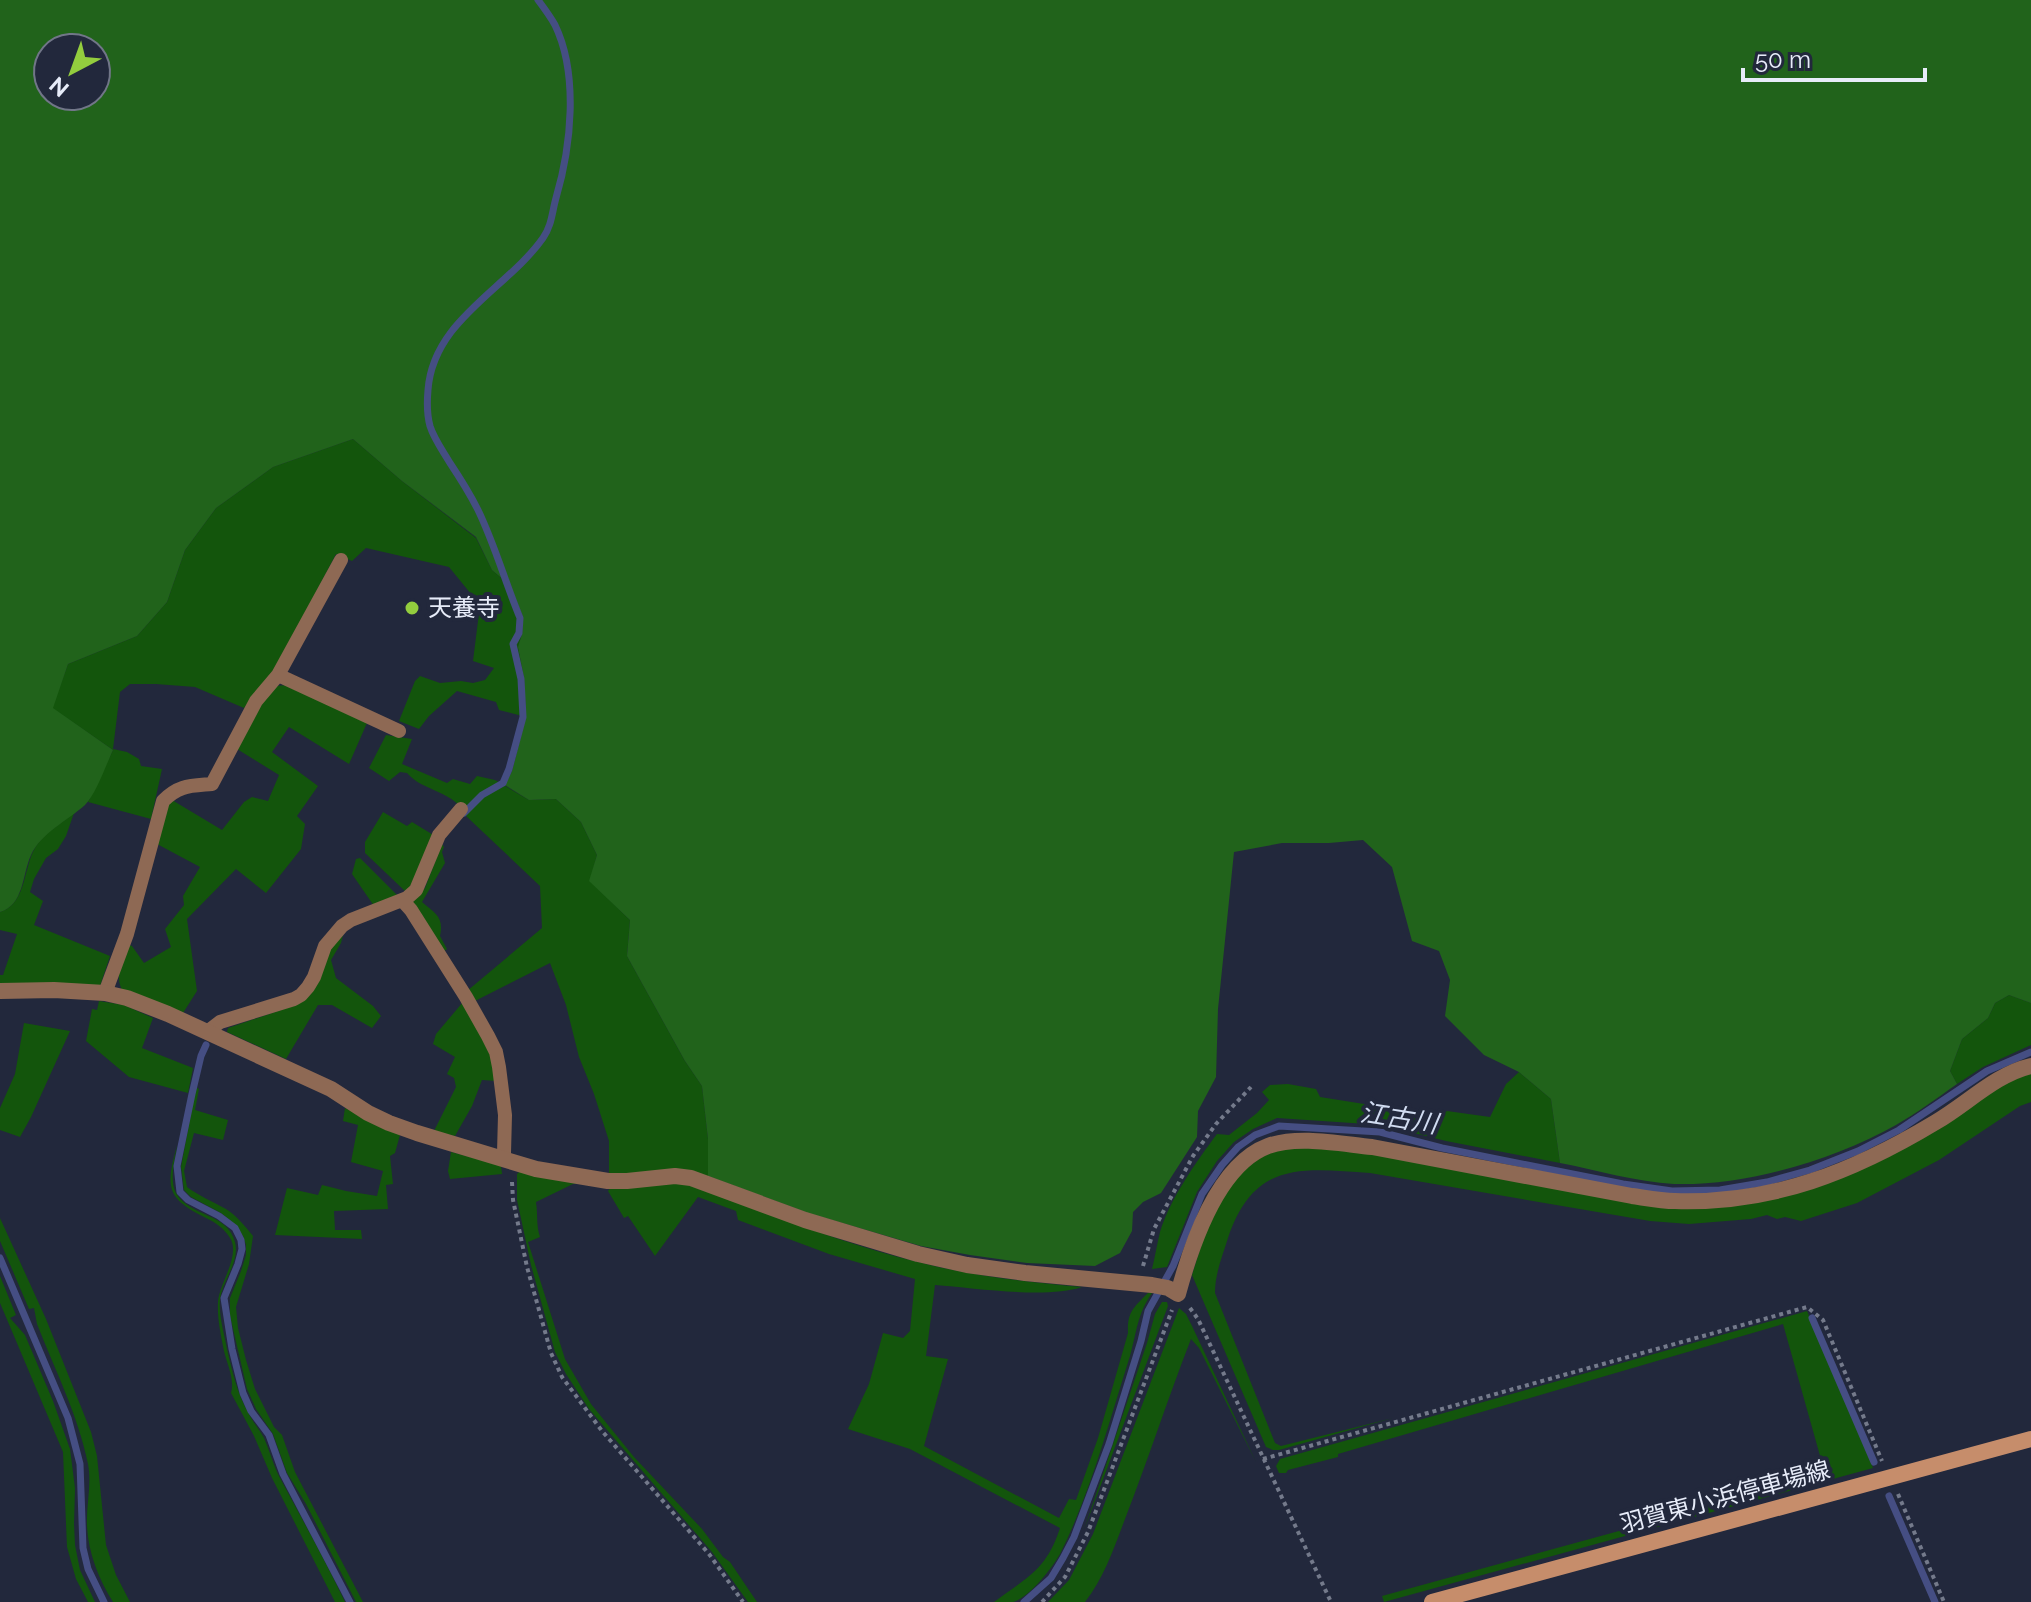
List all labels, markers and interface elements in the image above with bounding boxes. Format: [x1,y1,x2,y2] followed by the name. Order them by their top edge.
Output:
[32,32,112,112] north arrow
[1743,32,1925,82] scale bar
[1755,45,1811,74] text: 50 m
[44,72,74,102] text: N
[428,593,500,622] place label: 天養寺
[403,599,421,617] marker: 天養寺
[1358,1097,1443,1139] water label: 江古川
[1617,1455,1833,1538] street label: 羽賀東小浜停車場線

